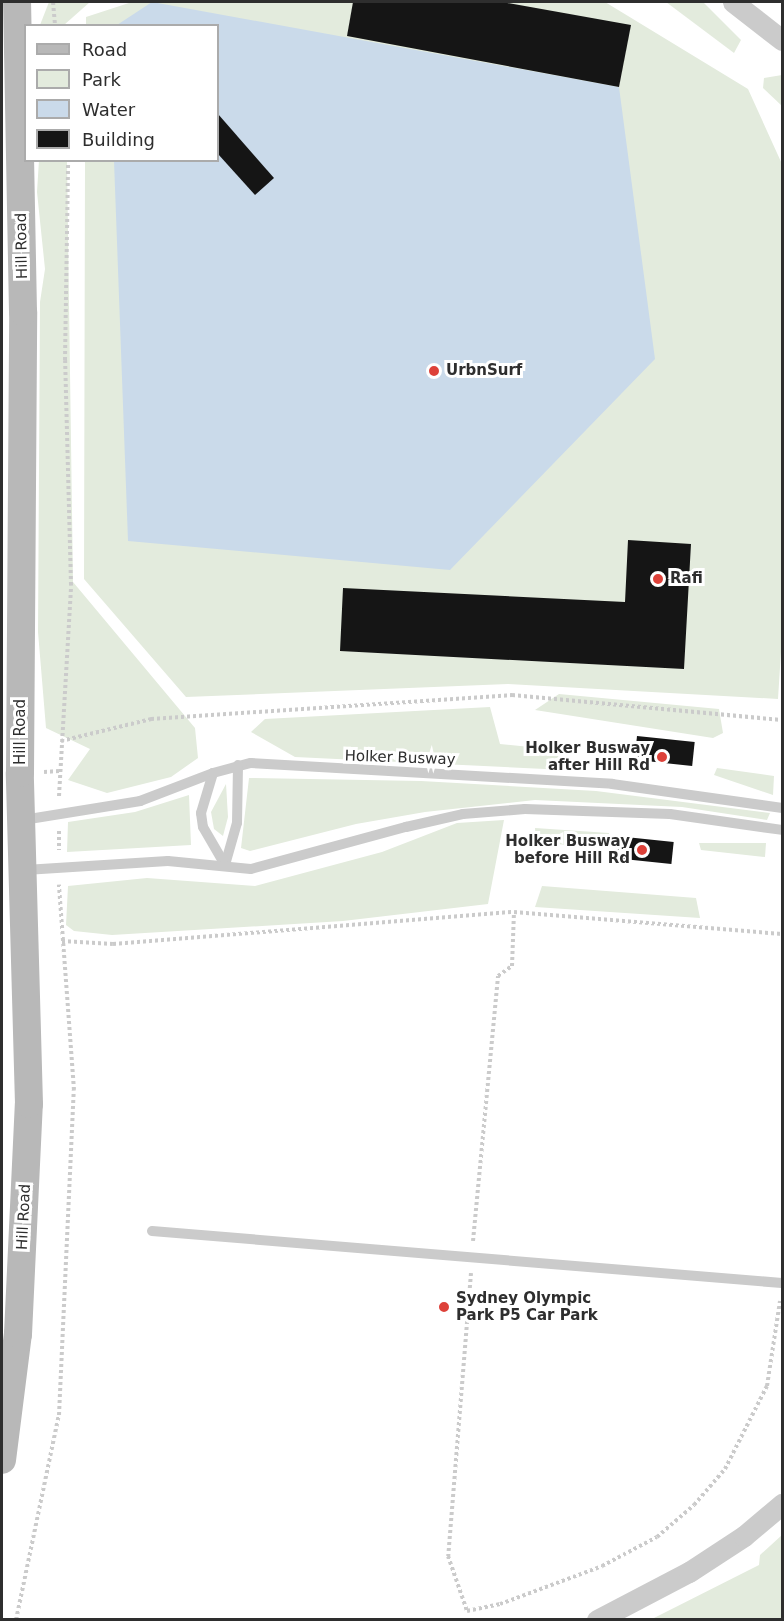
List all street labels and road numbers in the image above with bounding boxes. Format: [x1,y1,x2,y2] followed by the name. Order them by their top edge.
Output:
[12,213,32,279] street label: Hill Road
[12,699,30,765] street label: Hill Road
[344,747,456,769] street label: Holker Busway
[13,1183,35,1251] street label: Hill Road

